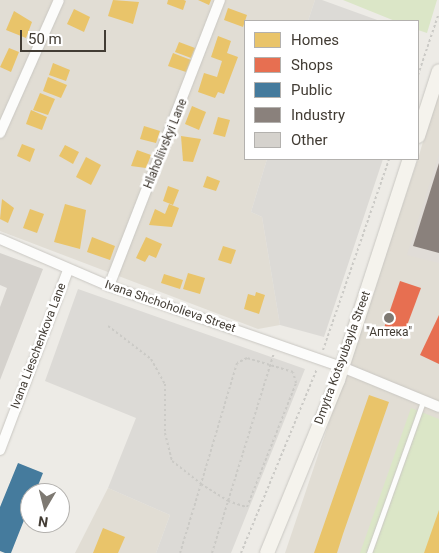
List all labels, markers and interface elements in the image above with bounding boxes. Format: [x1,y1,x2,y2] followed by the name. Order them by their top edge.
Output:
[22,20,109,52] scale bar
[244,20,419,160] legend
[28,30,62,48] text: 50 m
[291,31,339,49] text: Homes
[291,56,333,74] text: Shops
[291,81,332,99] text: Public
[141,97,191,191] street label: Hlaholiivskyi Lane
[291,106,345,124] text: Industry
[291,131,328,149] text: Other
[103,278,237,336] street label: Ivana Shchoholieva Street
[8,281,70,411] street label: Ivana Lieschenkova Lane
[312,289,374,427] street label: Dmytra Kotsyubayla Street
[383,312,395,324] marker: "Аптека"
[366,326,412,340] place label: "Аптека"
[20,483,70,533] north arrow
[37,513,49,530] text: N

